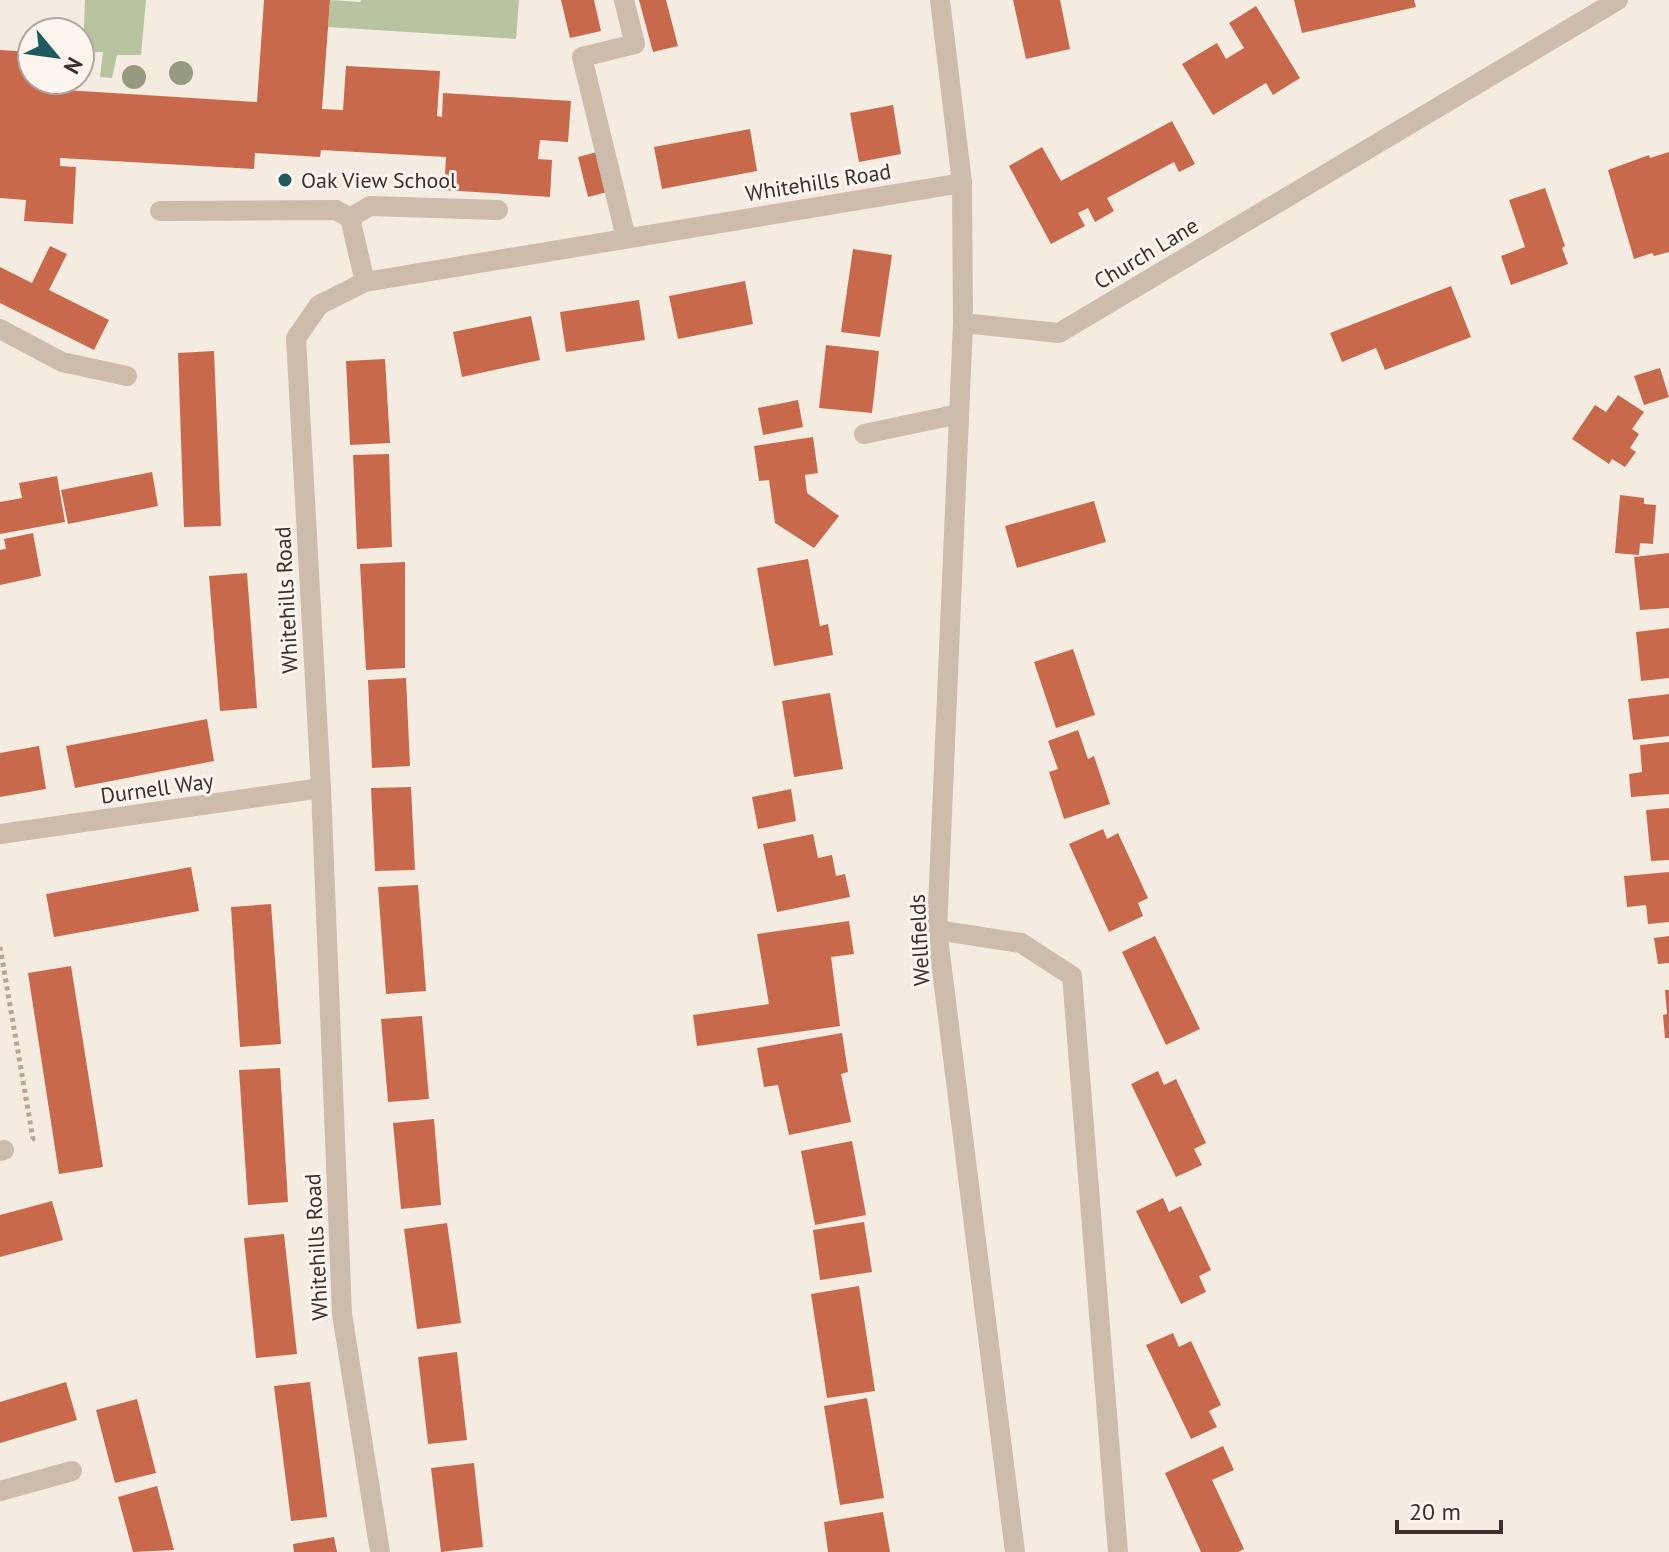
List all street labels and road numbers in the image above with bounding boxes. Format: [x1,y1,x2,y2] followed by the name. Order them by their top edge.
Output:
[743,157,893,207] street label: Whitehills Road
[1089,211,1203,295] street label: Church Lane
[268,526,304,674] street label: Whitehills Road
[99,766,216,810] street label: Durnell Way
[903,893,935,987] street label: Wellfields
[298,1173,334,1321] street label: Whitehills Road

